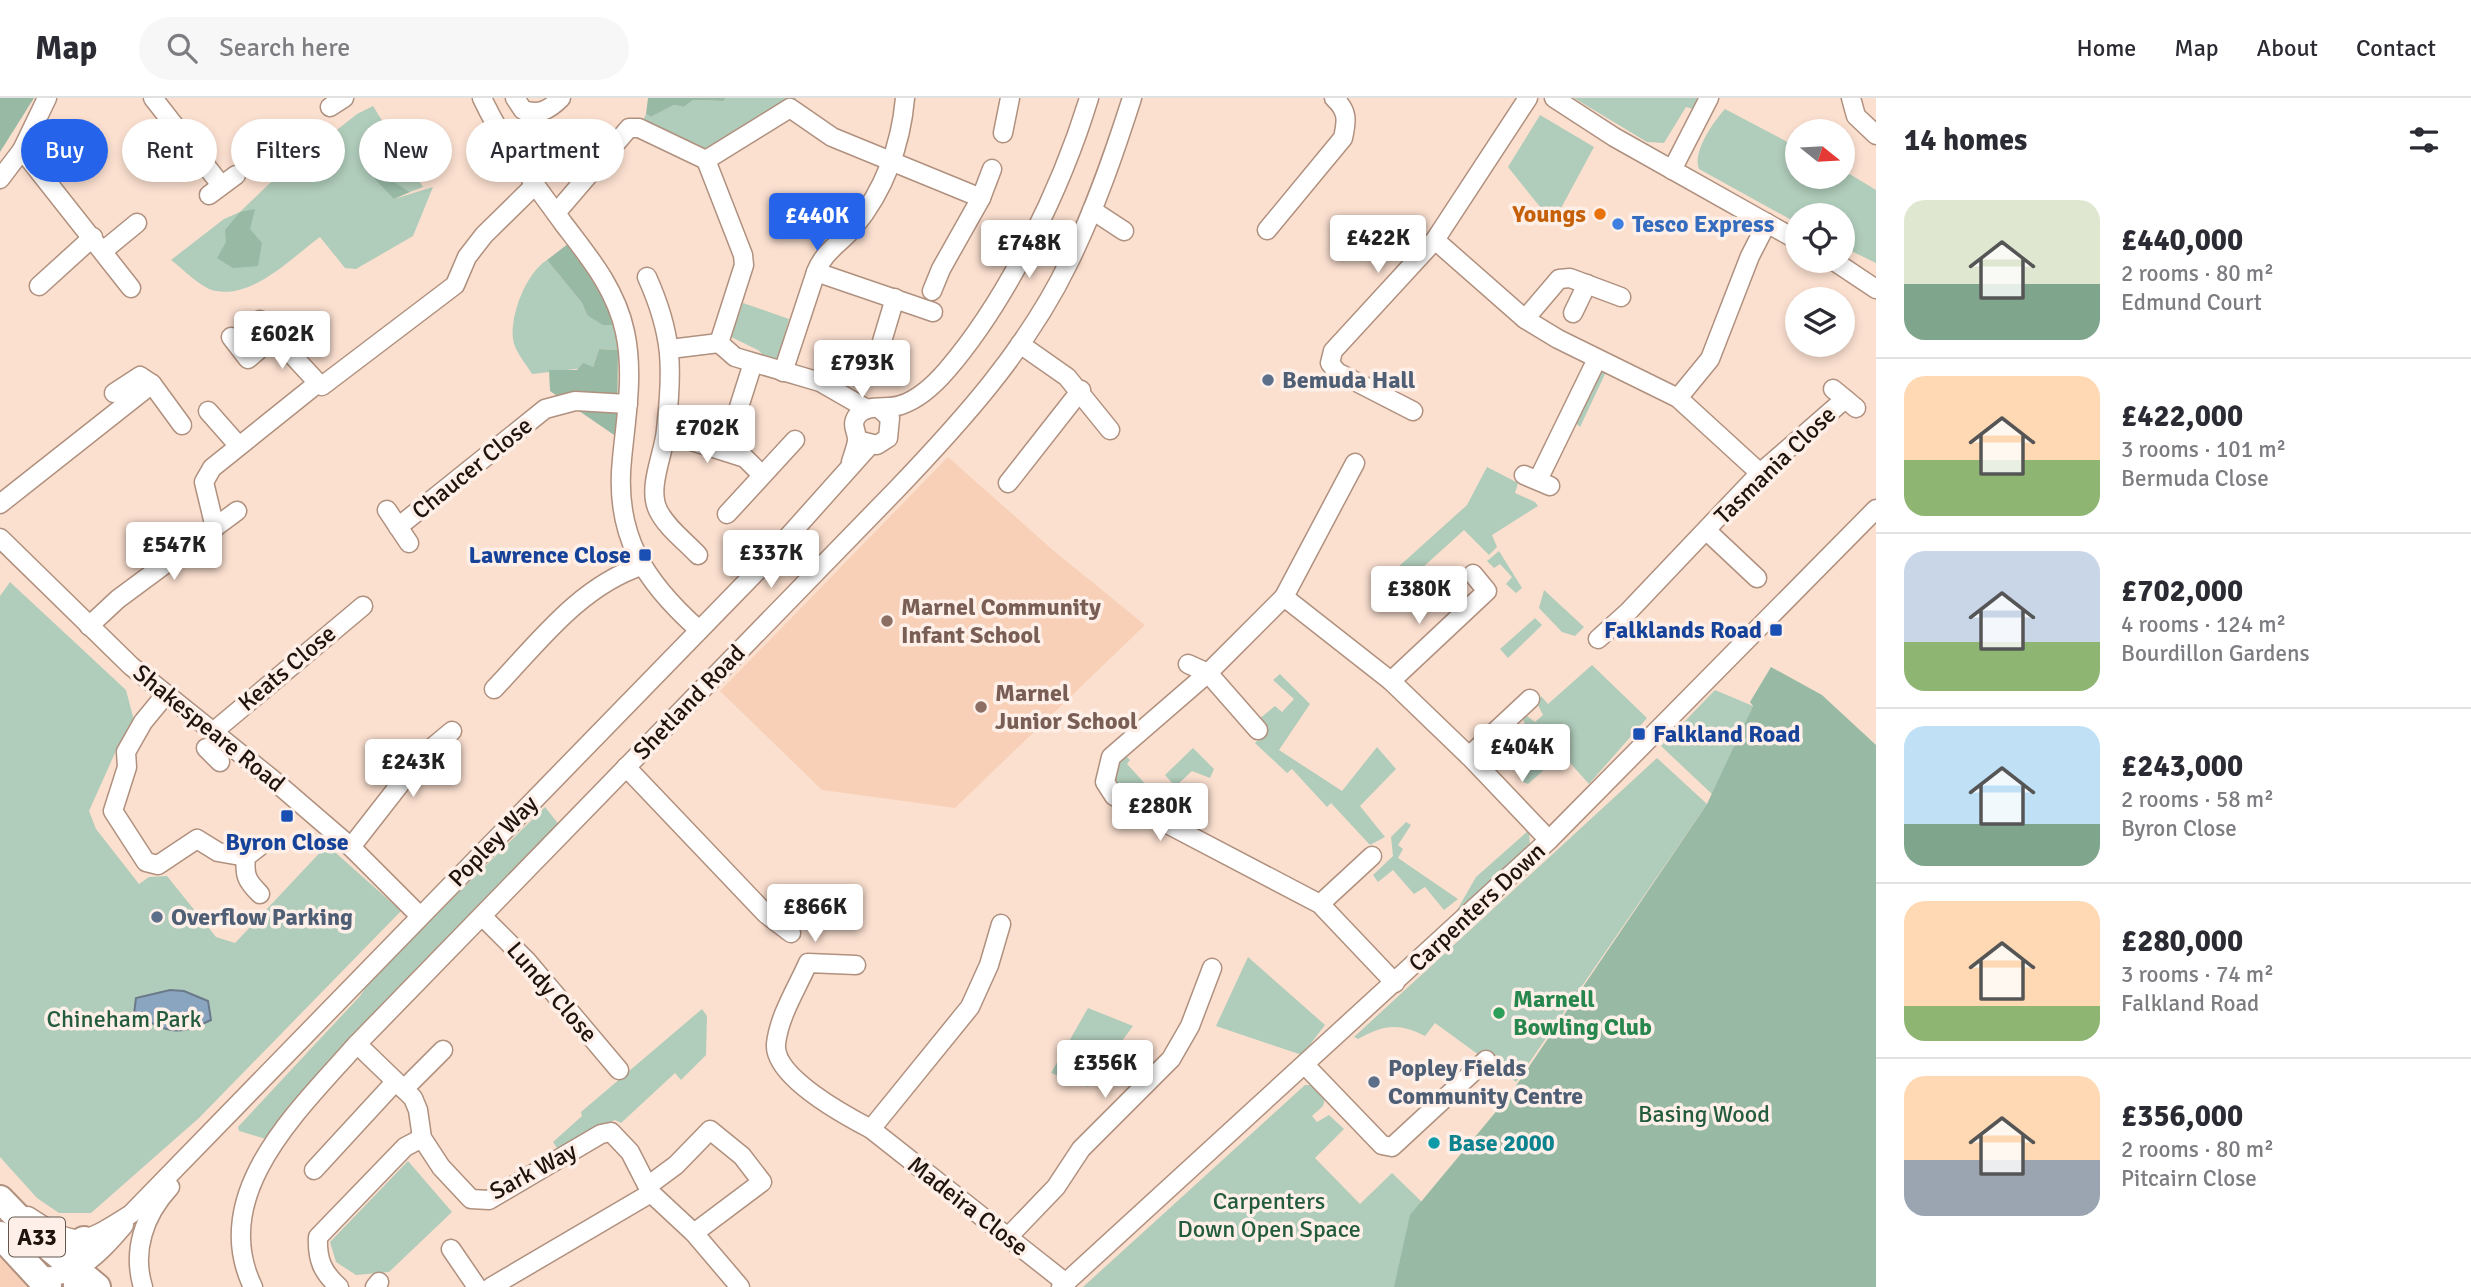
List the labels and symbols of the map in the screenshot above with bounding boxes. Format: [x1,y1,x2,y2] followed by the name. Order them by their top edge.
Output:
[1785,119,1855,189] north arrow
[768,194,866,253] pin: £440K
[1511,199,1586,229] place label: Youngs
[1592,206,1608,222] marker: Youngs
[1632,209,1775,239] place label: Tesco Express
[1329,216,1427,275] pin: £422K
[1610,216,1626,232] marker: Tesco Express
[980,220,1078,280] pin: £748K
[233,312,331,371] pin: £602K
[813,341,911,400] pin: £793K
[1282,365,1416,395] place label: Bemuda Hall
[1260,372,1276,388] marker: Bemuda Hall
[1708,400,1842,530] street label: Tasmania Close
[658,406,756,465] pin: £702K
[406,410,538,526] street label: Chaucer Close
[125,522,223,582] pin: £547K
[722,531,820,590] pin: £337K
[469,540,631,570] place label: Lawrence Close
[637,547,653,563] marker: Lawrence Close
[1370,566,1468,626] pin: £380K
[901,592,1101,650] place label: Marnel Community Infant School
[879,613,895,629] marker: Marnel Community Infant School
[1604,615,1762,645] place label: Falklands Road
[232,618,342,718] street label: Keats Close
[1768,622,1784,638] marker: Falklands Road
[627,638,751,766] street label: Shetland Road
[127,658,291,798] street label: Shakespeare Road
[995,678,1138,736] place label: Marnel Junior School
[973,699,989,715] marker: Marnel Junior School
[1653,719,1800,749] place label: Falkland Road
[1473,724,1571,784] pin: £404K
[1631,726,1647,742] marker: Falkland Road
[364,740,462,799] pin: £243K
[1111,784,1209,843] pin: £280K
[442,789,544,893] street label: Popley Way
[279,808,295,824] marker: Byron Close
[225,827,349,857] place label: Byron Close
[1402,836,1552,978] street label: Carpenters Down
[766,884,864,944] pin: £866K
[171,902,353,932] place label: Overflow Parking
[149,909,165,925] marker: Overflow Parking
[500,935,604,1049] street label: Lundy Close
[1513,984,1652,1042] place label: Marnell Bowling Club
[47,1004,201,1034] park label: Chineham Park
[1491,1005,1507,1021] marker: Marnell Bowling Club
[1056,1040,1154,1100] pin: £356K
[1388,1053,1583,1111] place label: Popley Fields Community Centre
[1366,1074,1382,1090] marker: Popley Fields Community Centre
[1638,1099,1770,1129] park label: Basing Wood
[1448,1128,1555,1158] place label: Base 2000
[1426,1135,1442,1151] marker: Base 2000
[484,1136,582,1206] street label: Sark Way
[902,1150,1034,1262] street label: Madeira Close
[1177,1186,1361,1244] park label: Carpenters Down Open Space
[9,1218,65,1256] road number: A33

